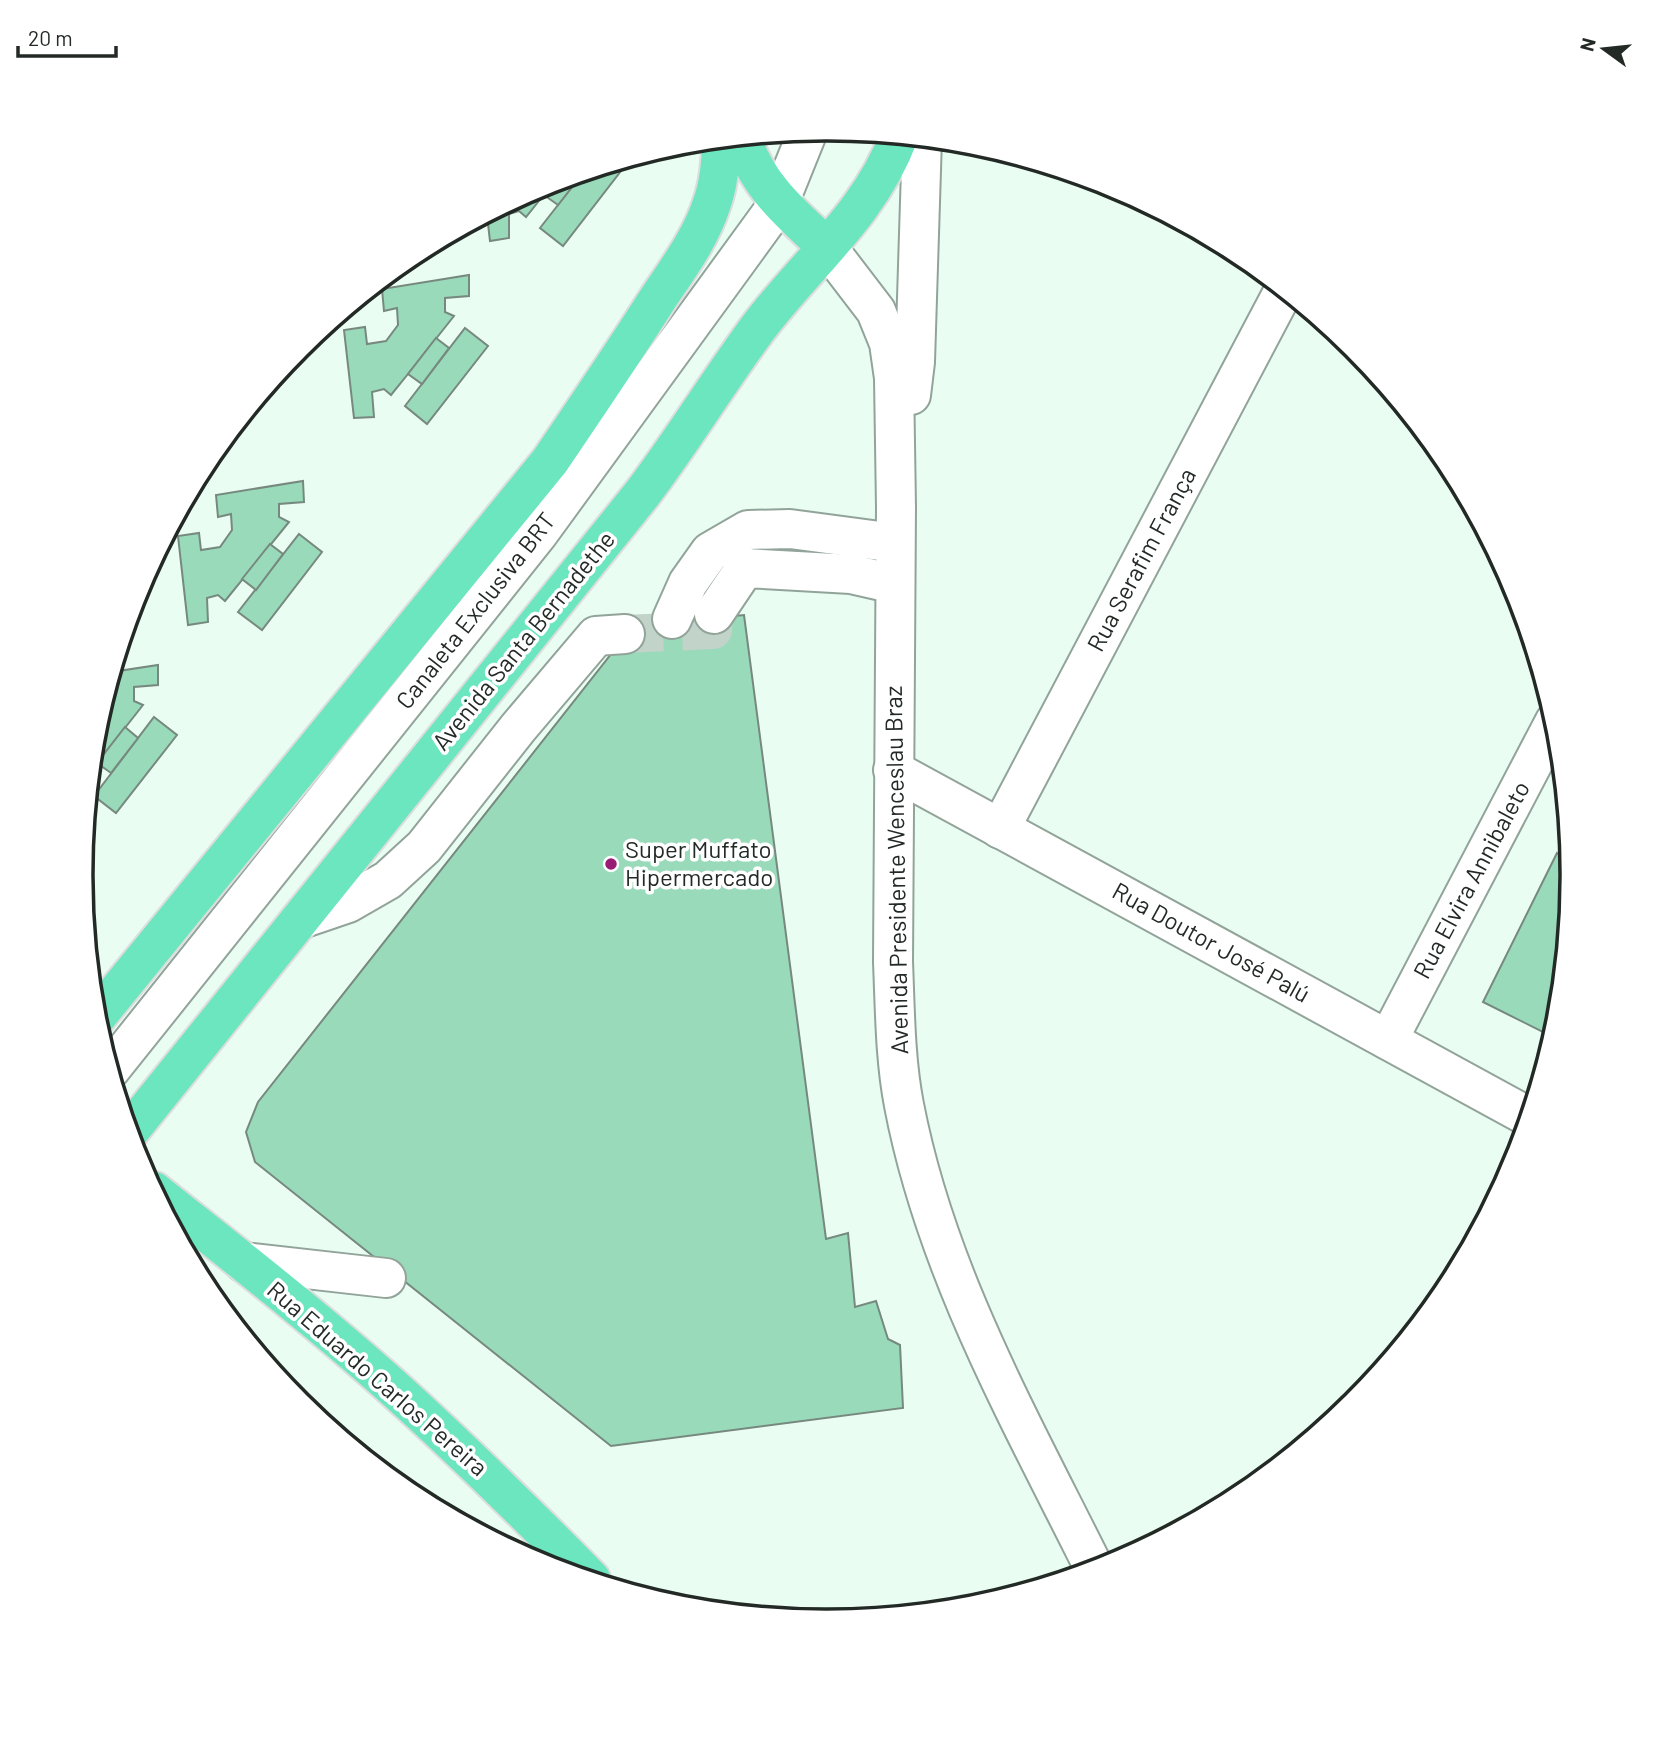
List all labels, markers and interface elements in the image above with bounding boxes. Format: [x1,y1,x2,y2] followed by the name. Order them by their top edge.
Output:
[18,14,116,58] scale bar
[1569,14,1639,84] north arrow
[28,25,73,50] text: 20 m
[1574,35,1600,54] text: N
[1080,463,1201,656] street label: Rua Serafim França
[389,506,561,714] street label: Canaleta Exclusiva BRT
[425,525,620,756] street label: Avenida Santa Bernadethe
[878,685,913,1055] street label: Avenida Presidente Wenceslau Braz
[1406,776,1535,983] street label: Rua Elvira Annibaleto
[625,834,773,891] place label: Super Muffato Hipermercado
[603,856,619,872] marker: Super Muffato Hipermercado
[1108,875,1316,1008] street label: Rua Doutor José Palú
[262,1274,494,1481] street label: Rua Eduardo Carlos Pereira

